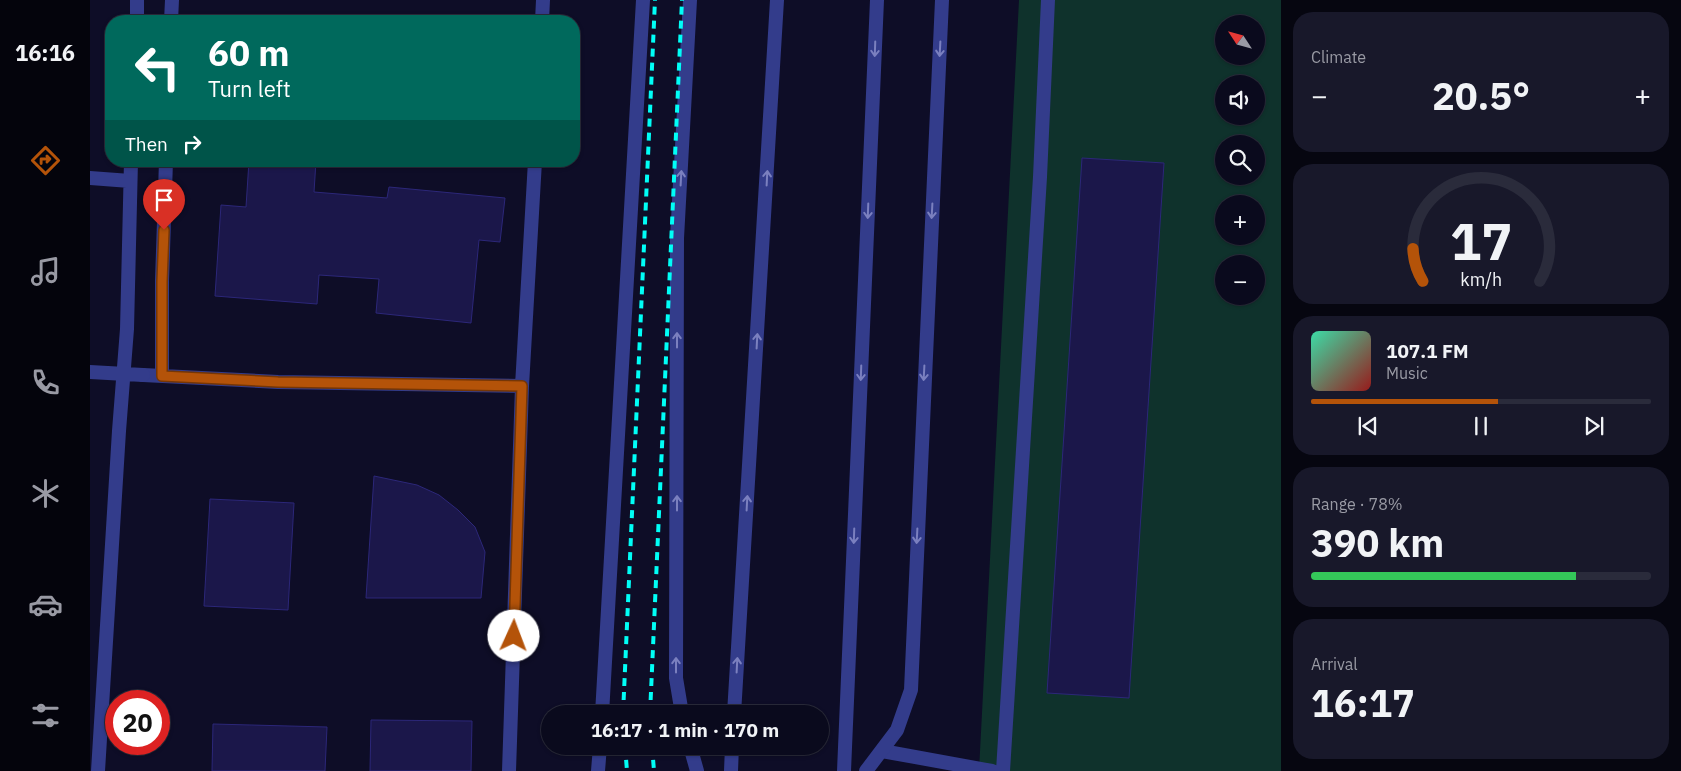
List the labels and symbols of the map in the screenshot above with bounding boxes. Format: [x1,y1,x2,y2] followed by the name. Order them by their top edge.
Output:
[1215,15,1265,65] north arrow
[871,40,880,56] one-way arrow
[935,40,944,56] one-way arrow
[676,170,685,186] one-way arrow
[762,171,771,187] one-way arrow
[143,179,185,230] pin
[927,202,937,219] one-way arrow
[864,203,873,219] one-way arrow
[672,333,682,349] one-way arrow
[752,333,761,349] one-way arrow
[857,365,866,381] one-way arrow
[920,365,929,381] one-way arrow
[672,495,682,512] one-way arrow
[742,495,752,511] one-way arrow
[850,527,859,543] one-way arrow
[912,527,922,543] one-way arrow
[487,609,539,661] position arrow
[733,657,742,673] one-way arrow
[672,658,681,674] one-way arrow
[105,690,170,755] speed limit sign: 20

